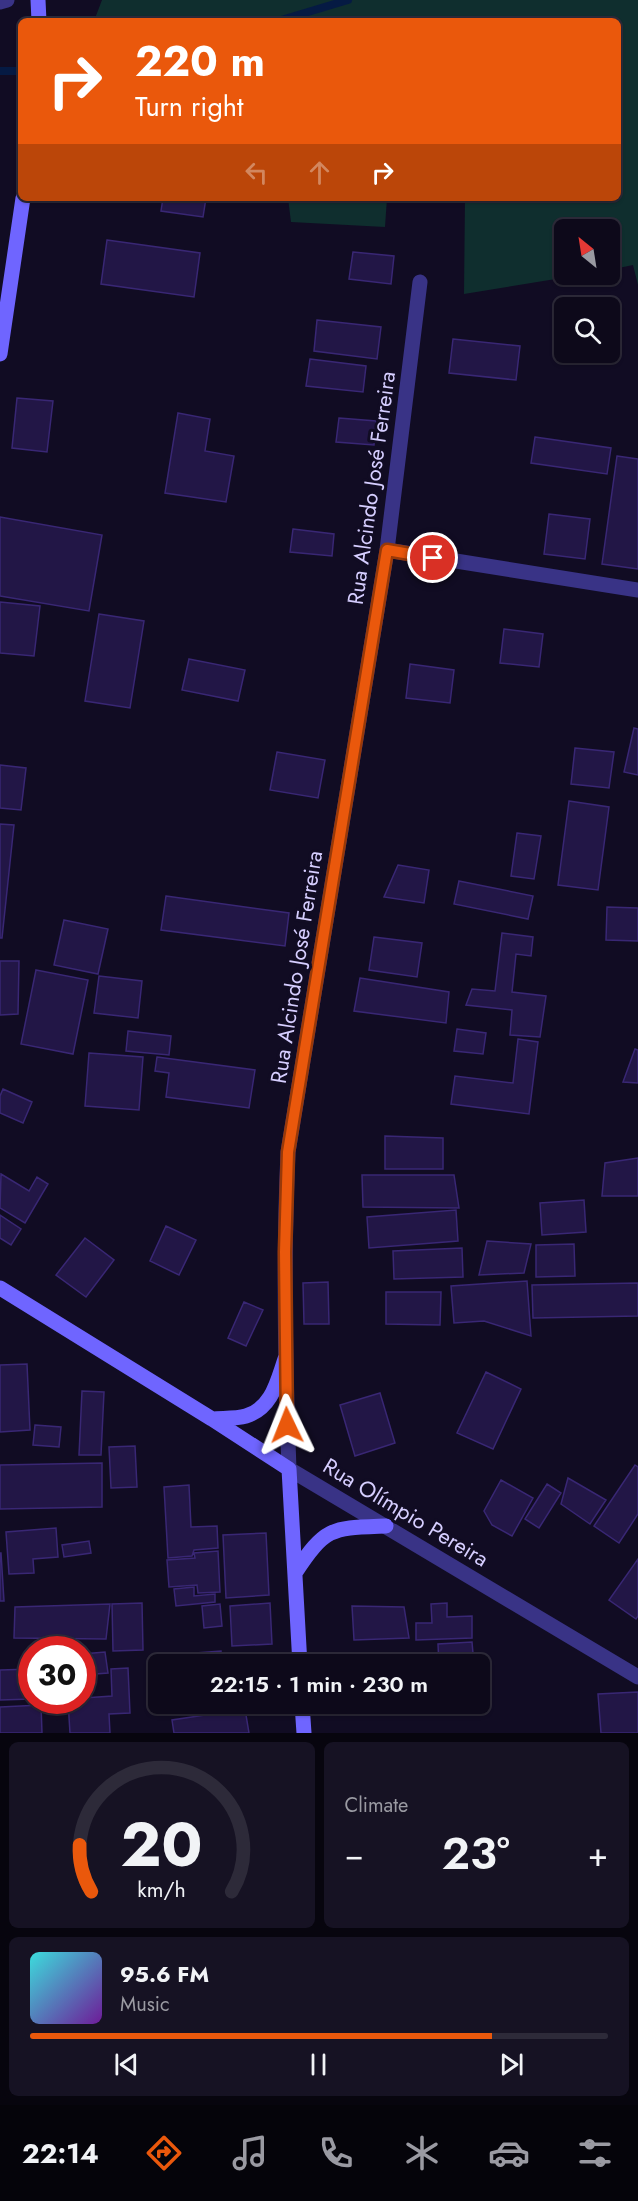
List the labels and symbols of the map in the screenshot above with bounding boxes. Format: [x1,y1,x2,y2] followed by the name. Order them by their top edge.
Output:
[554,219,620,285] north arrow
[339,369,403,607] street label: Rua Alcindo José Ferreira
[407,532,458,583] pin
[262,848,330,1086] street label: Rua Alcindo José Ferreira
[255,1393,319,1457] position arrow
[317,1450,495,1574] street label: Rua Olímpio Pereira
[18,1636,96,1714] speed limit sign: 30

